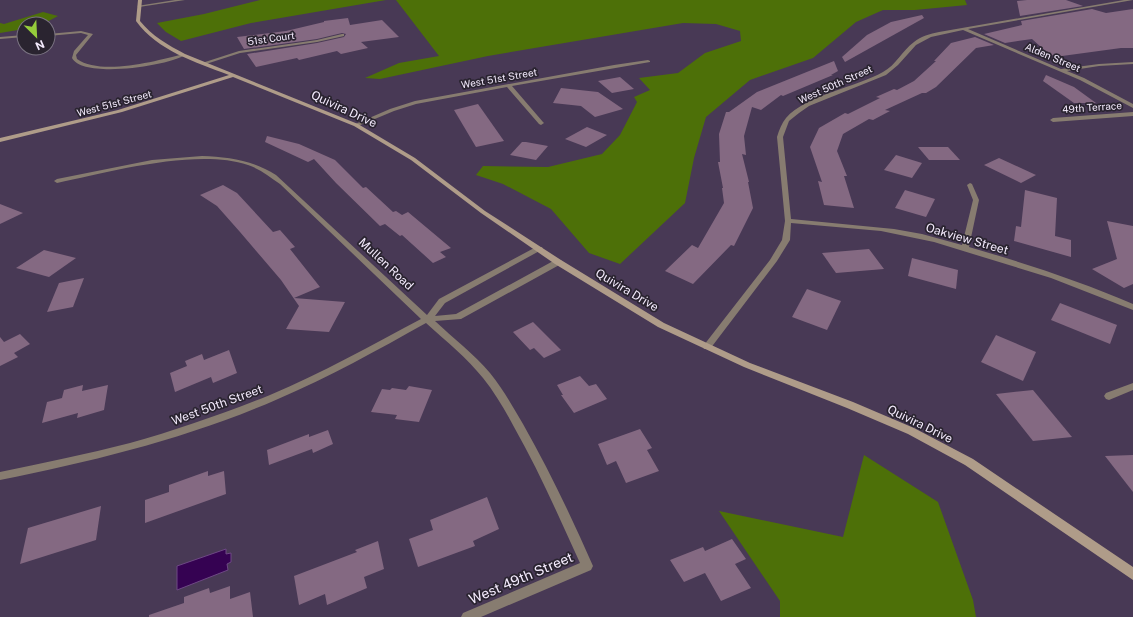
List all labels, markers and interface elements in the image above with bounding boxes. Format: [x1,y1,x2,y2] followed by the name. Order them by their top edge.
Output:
[16,16,56,56] north arrow
[247,29,296,47] street label: 51st Court
[34,38,46,52] text: N
[1024,40,1083,74] street label: Alden Street
[796,62,874,106] street label: West 50th Street
[460,65,538,91] street label: West 51st Street
[75,87,153,119] street label: West 51st Street
[309,88,379,130] street label: Quivira Drive
[1062,99,1123,115] street label: 49th Terrace
[924,221,1010,258] street label: Oakview Street
[356,235,416,293] street label: Mullen Road
[593,266,661,314] street label: Quivira Drive
[170,382,265,428] street label: West 50th Street
[885,402,955,446] street label: Quivira Drive
[466,549,576,607] street label: West 49th Street

